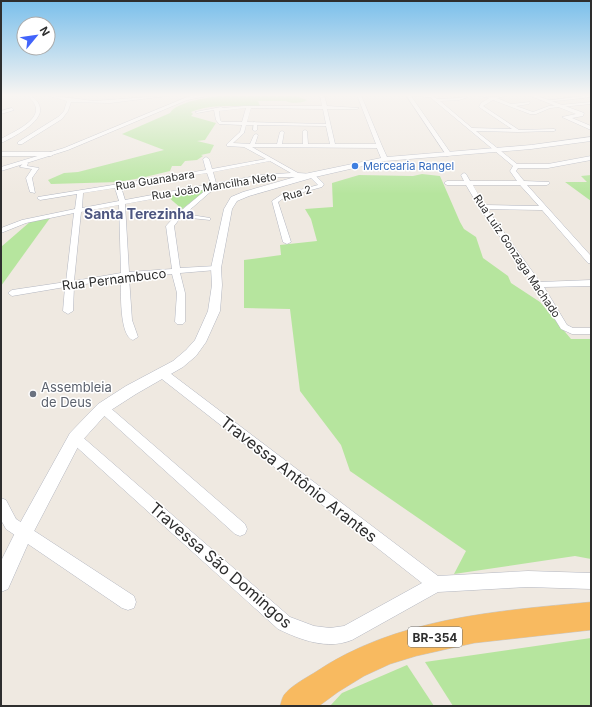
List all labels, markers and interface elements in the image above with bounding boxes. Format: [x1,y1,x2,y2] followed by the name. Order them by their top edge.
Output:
[16,16,56,56] north arrow
[37,24,53,38] text: N
[363,159,454,173] place label: Mercearia Rangel
[350,161,360,171] marker: Mercearia Rangel
[115,167,195,193] street label: Rua Guanabara
[150,169,278,203] street label: Rua João Mancilha Neto
[281,182,313,204] street label: Rua 2
[471,192,564,321] street label: Rua Luiz Gonzaga Machado
[84,205,194,222] district label: Santa Terezinha
[61,265,167,293] street label: Rua Pernambuco
[41,379,112,410] place label: Assembleia de Deus
[28,389,38,399] marker: Assembleia de Deus
[217,412,381,546] street label: Travessa Antônio Arantes
[146,498,296,632] street label: Travessa São Domingos
[408,627,462,647] road number: BR-354

